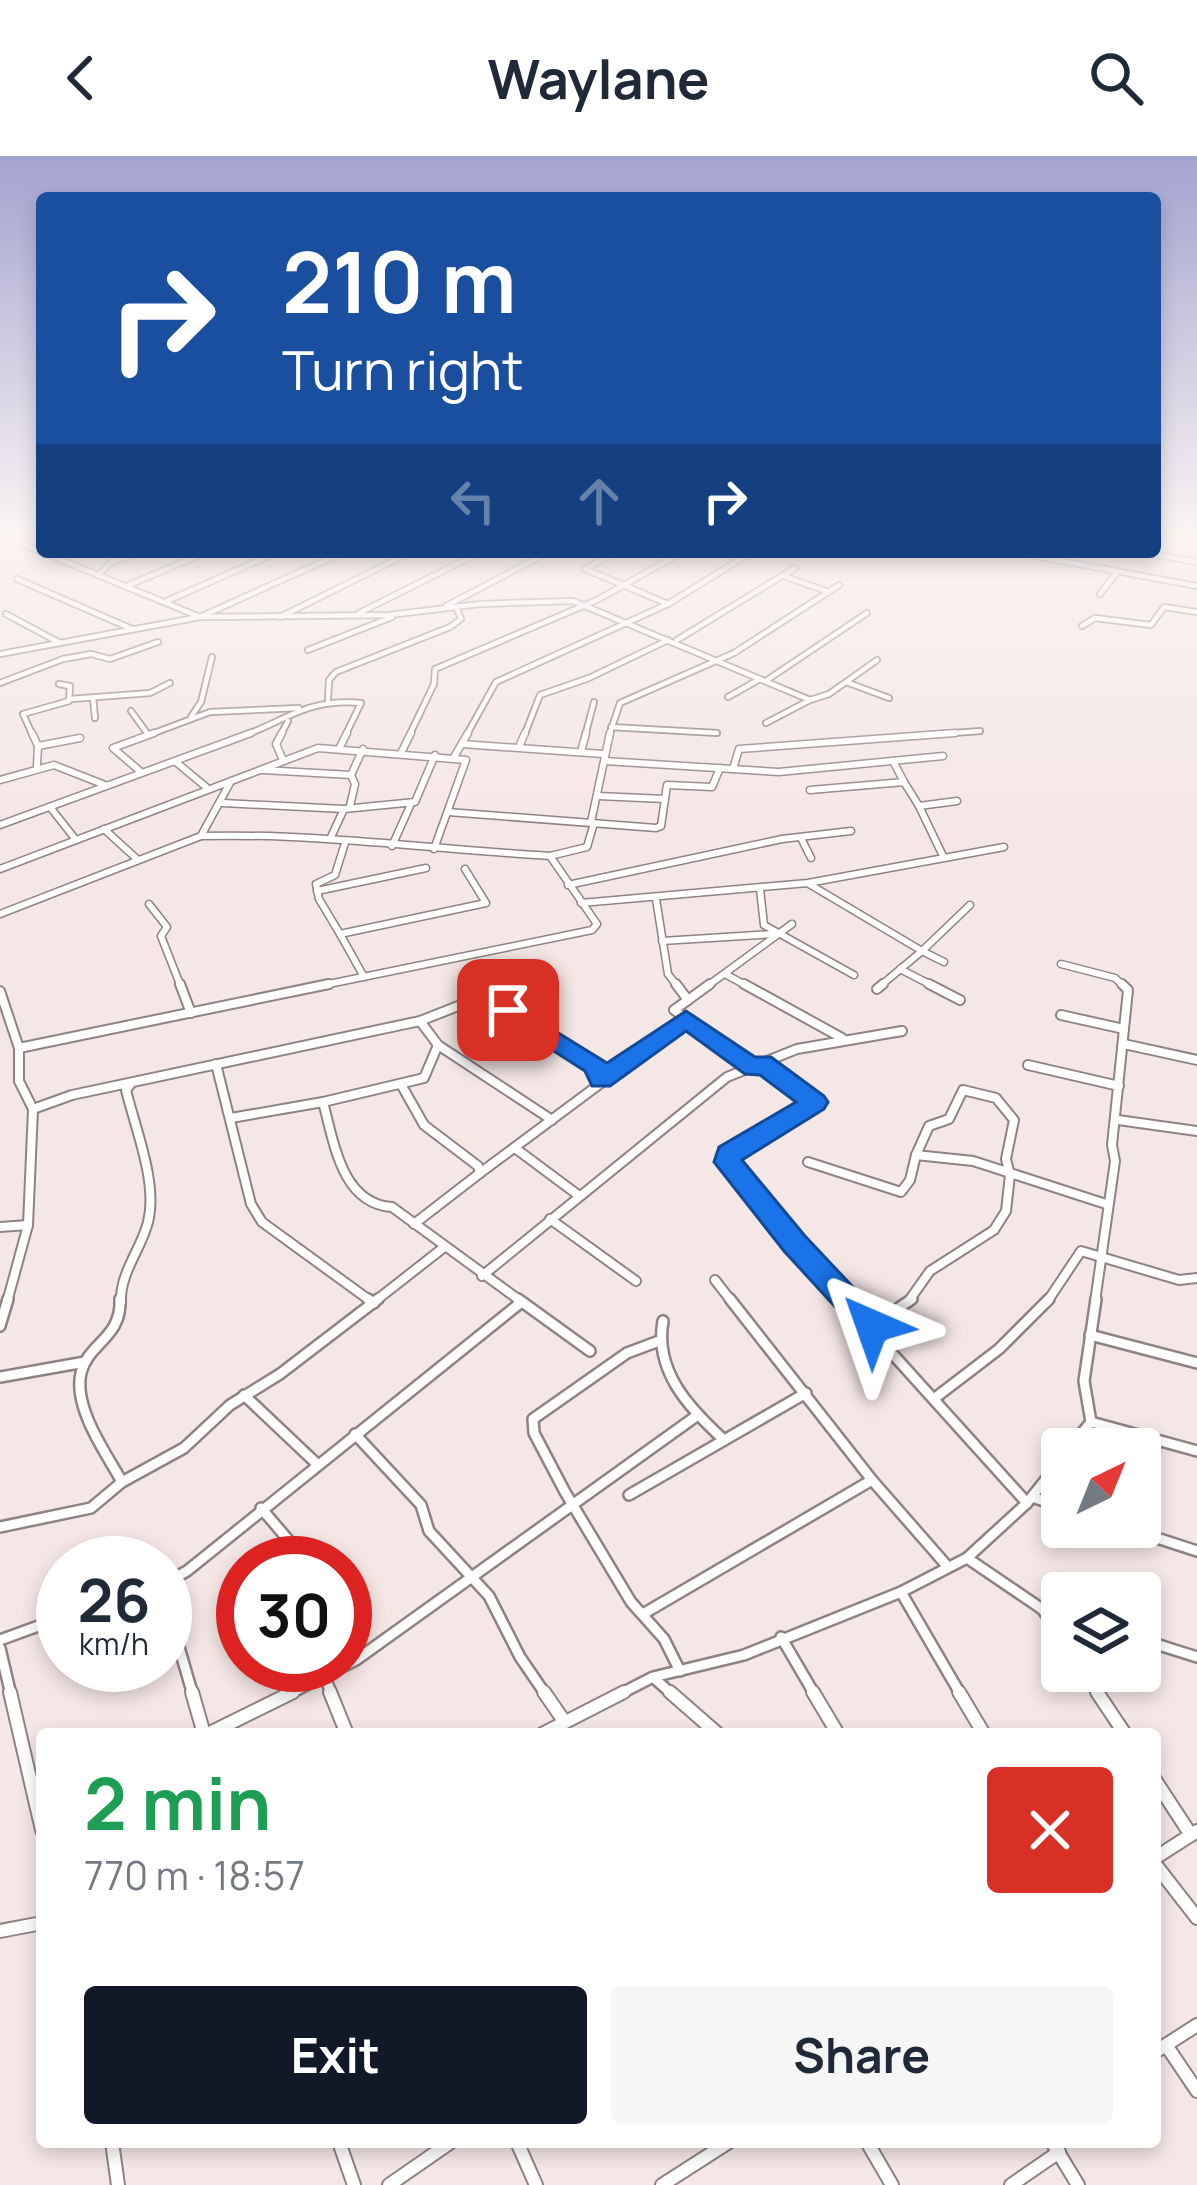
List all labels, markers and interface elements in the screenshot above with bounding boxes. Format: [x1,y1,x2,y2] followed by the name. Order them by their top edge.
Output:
[487,41,710,115] text: Waylane
[48,45,114,111] icon: back
[1083,45,1149,111] icon: search
[282,223,516,338] text: 210 m
[84,240,240,396] icon: right
[282,332,524,406] text: Turn right
[440,468,506,534] icon: left
[566,468,632,534] icon: ahead
[692,468,758,534] icon: right
[457,959,559,1061] pin
[475,977,541,1043] icon: arrive
[809,1263,935,1389] position arrow
[1041,1428,1161,1548] north arrow
[1041,1428,1161,1692] map controls
[216,1536,372,1692] speed limit sign: 30
[77,1558,151,1640] text: 26
[1041,1572,1161,1692] button: layers
[79,1623,149,1664] text: km/h
[84,1753,271,1852] text: 2 min
[987,1767,1113,1893] button: close
[84,1848,305,1902] text: 770 m · 18:57
[84,1986,587,2124] button: Exit
[611,1986,1113,2124] button: Share

